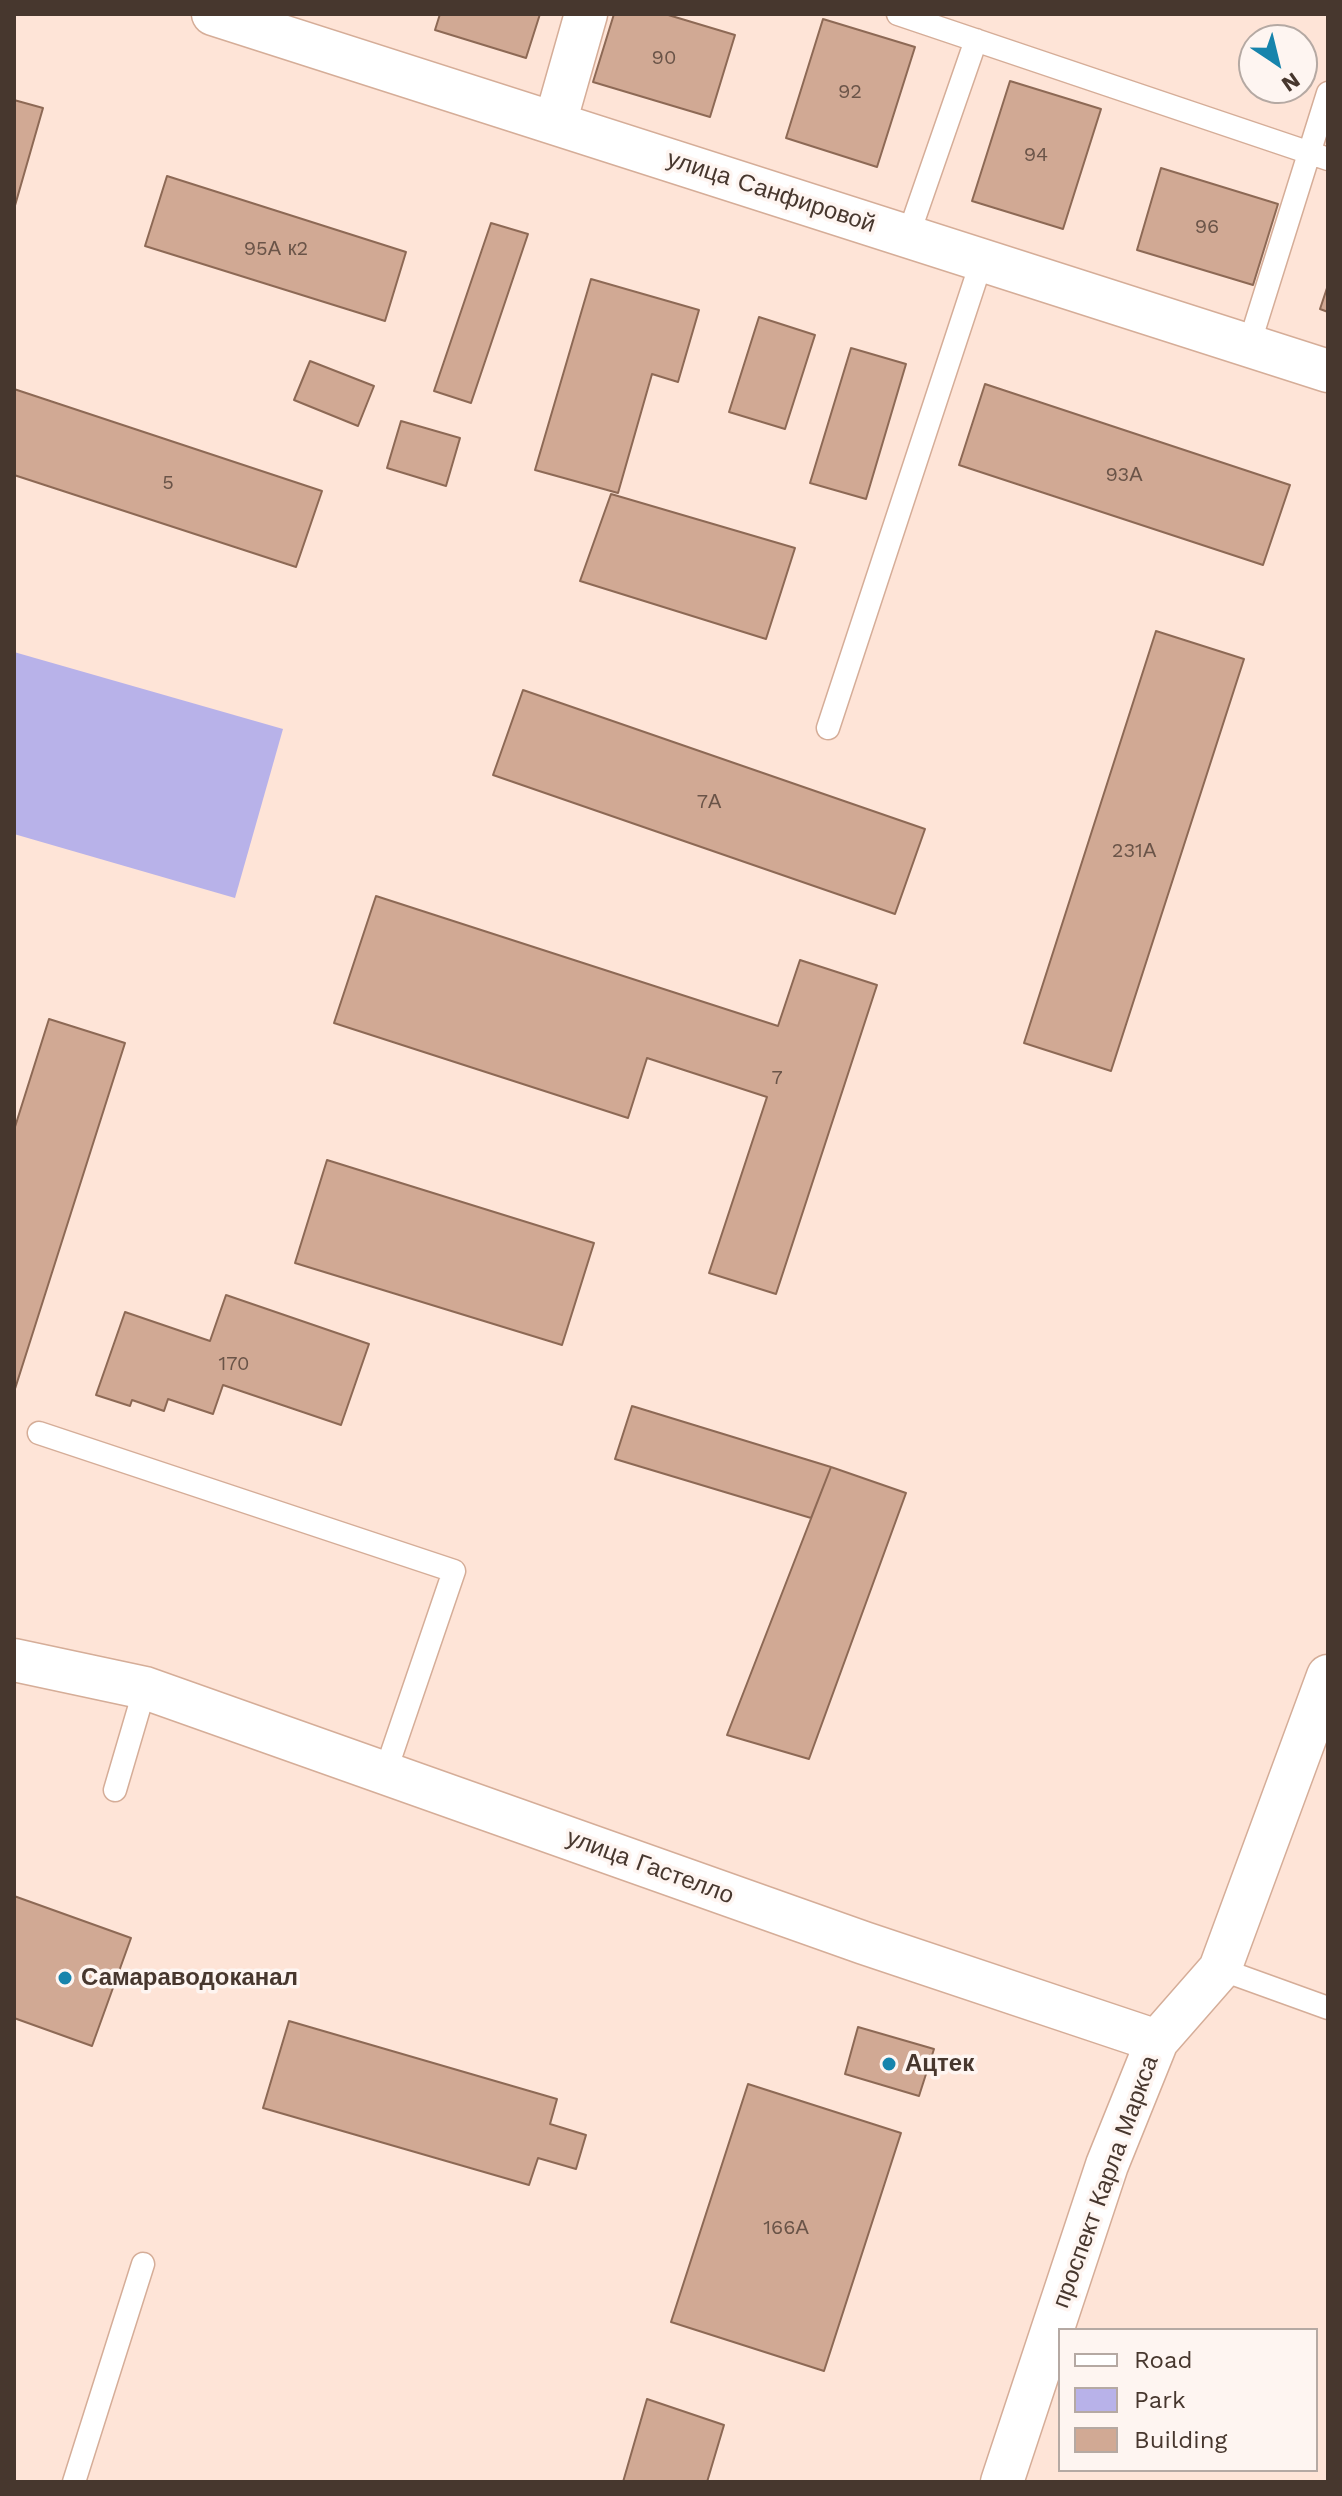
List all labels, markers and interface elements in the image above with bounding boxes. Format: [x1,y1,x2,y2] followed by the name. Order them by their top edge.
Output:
[1238,24,1318,104] north arrow
[652,46,676,70] house number: 90
[1277,68,1305,97] text: N
[838,80,862,104] house number: 92
[1024,143,1048,167] house number: 94
[663,145,879,239] street label: улица Санфировой
[1195,215,1219,239] house number: 96
[244,237,308,261] house number: 95А к2
[1106,463,1142,487] house number: 93А
[162,471,174,495] house number: 5
[697,790,721,814] house number: 7А
[1112,839,1156,863] house number: 231А
[771,1066,783,1090] house number: 7
[218,1352,250,1376] house number: 170
[562,1823,738,1911] street label: улица Гастелло
[81,1964,298,1992] place label: Самараводоканал
[56,1969,74,1987] marker: Самараводоканал
[905,2050,974,2078] place label: Ацтек
[1047,2052,1165,2312] street label: проспект Карла Маркса
[880,2055,898,2073] marker: Ацтек
[763,2216,809,2240] house number: 166А
[1058,2328,1318,2472] legend
[1134,2346,1193,2374] text: Road
[1134,2386,1186,2414] text: Park
[1134,2426,1227,2454] text: Building

